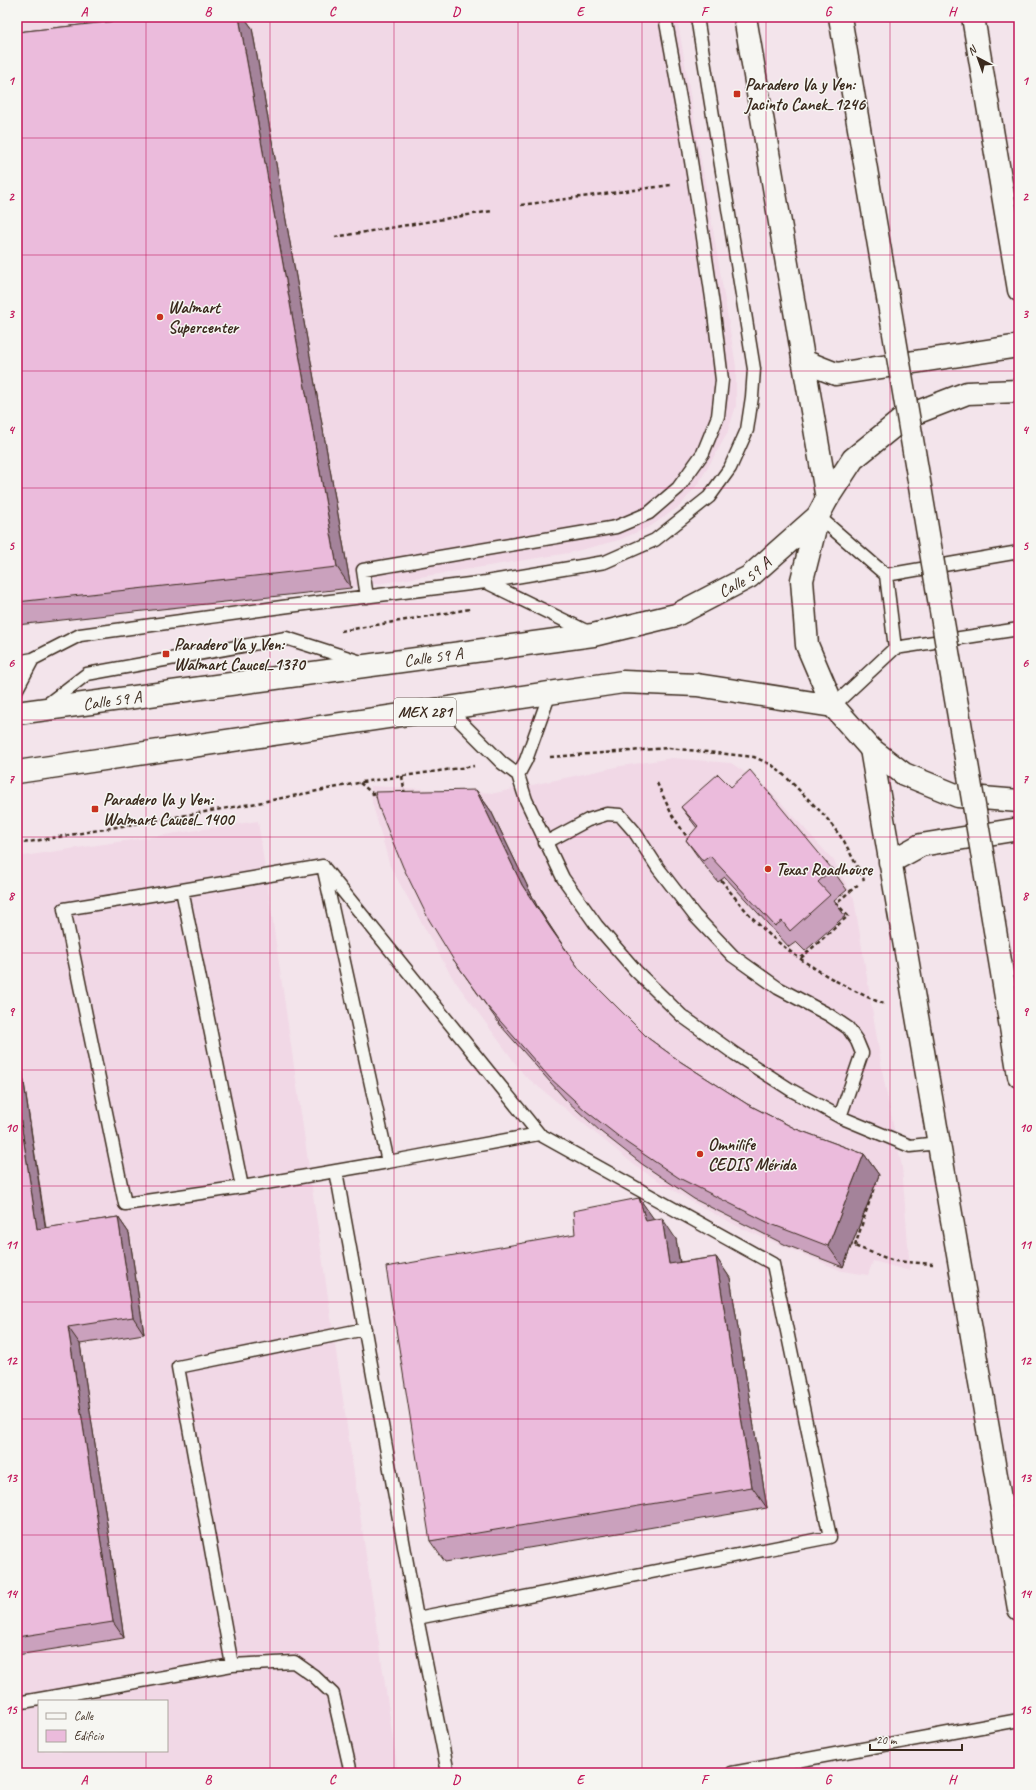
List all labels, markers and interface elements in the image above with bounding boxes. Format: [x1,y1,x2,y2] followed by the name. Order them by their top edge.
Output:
[81,4,89,20] text: A
[205,4,213,20] text: B
[329,4,337,20] text: C
[452,4,461,20] text: D
[577,4,586,20] text: E
[701,4,710,20] text: F
[825,4,833,20] text: G
[948,4,958,20] text: H
[958,38,998,78] north arrow
[964,42,980,58] text: N
[8,73,16,89] text: 1
[1022,73,1030,89] text: 1
[744,74,866,115] place label: Paradero Va y Ven: Jacinto Canek_1246
[732,89,742,99] marker: Paradero Va y Ven: Jacinto Canek_1246
[8,189,15,205] text: 2
[1022,189,1029,205] text: 2
[168,297,240,338] place label: Walmart Supercenter
[8,306,15,322] text: 3
[1022,306,1029,322] text: 3
[155,312,165,322] marker: Walmart Supercenter
[8,422,16,438] text: 4
[1022,422,1030,438] text: 4
[8,538,15,554] text: 5
[1022,538,1029,554] text: 5
[715,551,776,602] street label: Calle 59 A
[174,634,307,675] place label: Paradero Va y Ven: Walmart Caucel_1370
[403,642,465,671] street label: Calle 59 A
[161,649,171,659] marker: Paradero Va y Ven: Walmart Caucel_1370
[8,655,15,671] text: 6
[1022,655,1029,671] text: 6
[82,686,144,714] street label: Calle 59 A
[394,698,456,726] road number: MEX 281
[8,771,15,787] text: 7
[1022,771,1029,787] text: 7
[103,789,236,830] place label: Paradero Va y Ven: Walmart Caucel_1400
[90,804,100,814] marker: Paradero Va y Ven: Walmart Caucel_1400
[776,859,874,880] place label: Texas Roadhouse
[763,864,773,874] marker: Texas Roadhouse
[8,888,16,904] text: 8
[1022,888,1030,904] text: 8
[8,1004,15,1020] text: 9
[1022,1004,1029,1020] text: 9
[5,1120,18,1136] text: 10
[1019,1120,1032,1136] text: 10
[708,1134,798,1175] place label: Omnilife CEDIS Mérida
[695,1149,705,1159] marker: Omnilife CEDIS Mérida
[5,1237,19,1253] text: 11
[1019,1237,1033,1253] text: 11
[5,1353,18,1369] text: 12
[1019,1353,1032,1369] text: 12
[5,1470,18,1486] text: 13
[1019,1470,1032,1486] text: 13
[5,1586,19,1602] text: 14
[1019,1586,1033,1602] text: 14
[38,1700,168,1752] legend
[5,1702,18,1718] text: 15
[1019,1702,1032,1718] text: 15
[74,1708,94,1724] text: Calle
[870,1726,962,1752] scale bar
[74,1728,104,1744] text: Edificio
[876,1732,898,1748] text: 20 m
[81,1772,89,1788] text: A
[205,1772,213,1788] text: B
[329,1772,337,1788] text: C
[452,1772,461,1788] text: D
[577,1772,586,1788] text: E
[701,1772,710,1788] text: F
[825,1772,833,1788] text: G
[948,1772,958,1788] text: H

